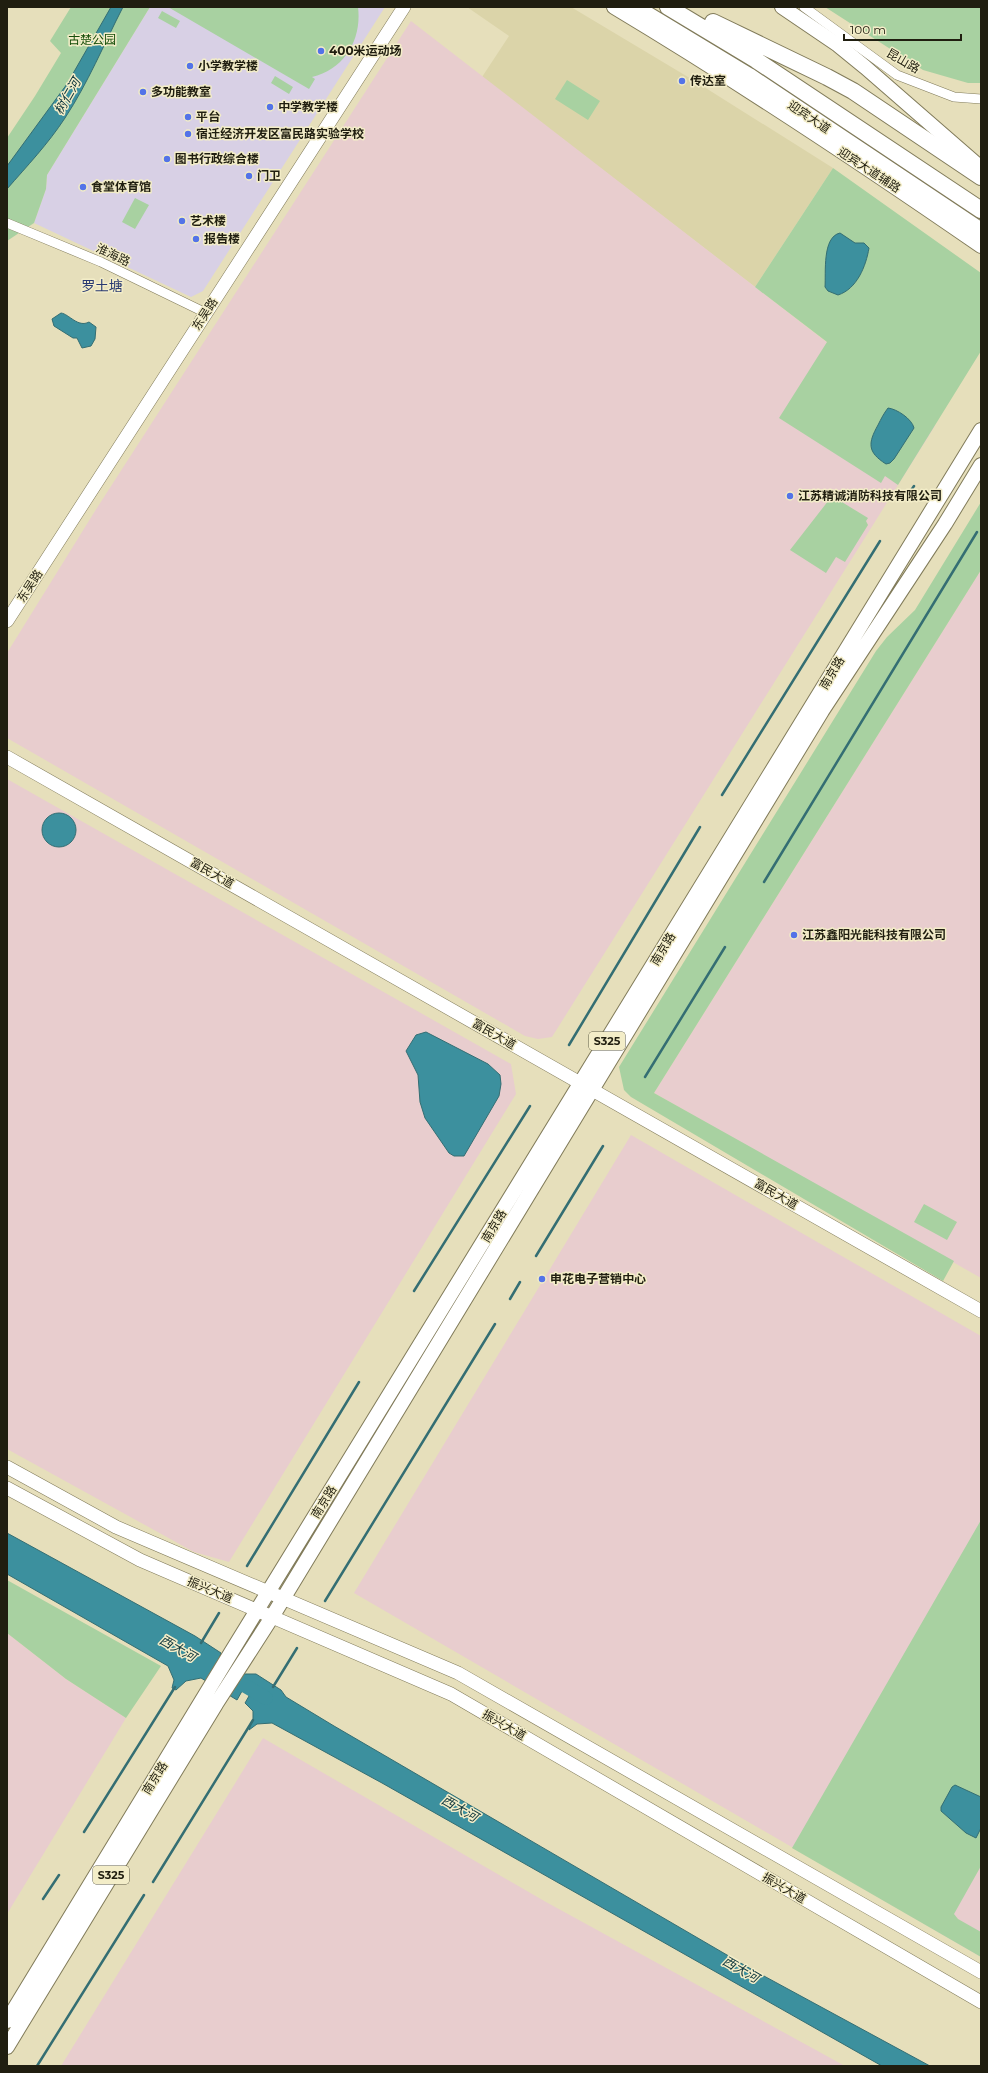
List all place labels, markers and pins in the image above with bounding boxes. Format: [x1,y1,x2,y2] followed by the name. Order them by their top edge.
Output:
[329,43,402,58] place label: 400米运动场
[316,46,326,56] marker: 400米运动场
[198,58,258,73] place label: 小学教学楼
[185,61,195,71] marker: 小学教学楼
[690,73,726,88] place label: 传达室
[677,76,687,86] marker: 传达室
[151,84,211,99] place label: 多功能教室
[138,87,148,97] marker: 多功能教室
[278,99,338,114] place label: 中学教学楼
[265,102,275,112] marker: 中学教学楼
[196,109,220,124] place label: 平台
[183,112,193,122] marker: 平台
[196,126,364,141] place label: 宿迁经济开发区富民路实验学校
[183,129,193,139] marker: 宿迁经济开发区富民路实验学校
[175,151,259,166] place label: 图书行政综合楼
[162,154,172,164] marker: 图书行政综合楼
[257,168,281,183] place label: 门卫
[244,171,254,181] marker: 门卫
[91,179,151,194] place label: 食堂体育馆
[78,182,88,192] marker: 食堂体育馆
[190,213,226,228] place label: 艺术楼
[177,216,187,226] marker: 艺术楼
[204,231,240,246] place label: 报告楼
[191,234,201,244] marker: 报告楼
[798,488,942,503] place label: 江苏精诚消防科技有限公司
[785,491,795,501] marker: 江苏精诚消防科技有限公司
[802,927,946,942] place label: 江苏鑫阳光能科技有限公司
[789,930,799,940] marker: 江苏鑫阳光能科技有限公司
[550,1271,646,1286] place label: 申花电子营销中心
[537,1274,547,1284] marker: 申花电子营销中心

